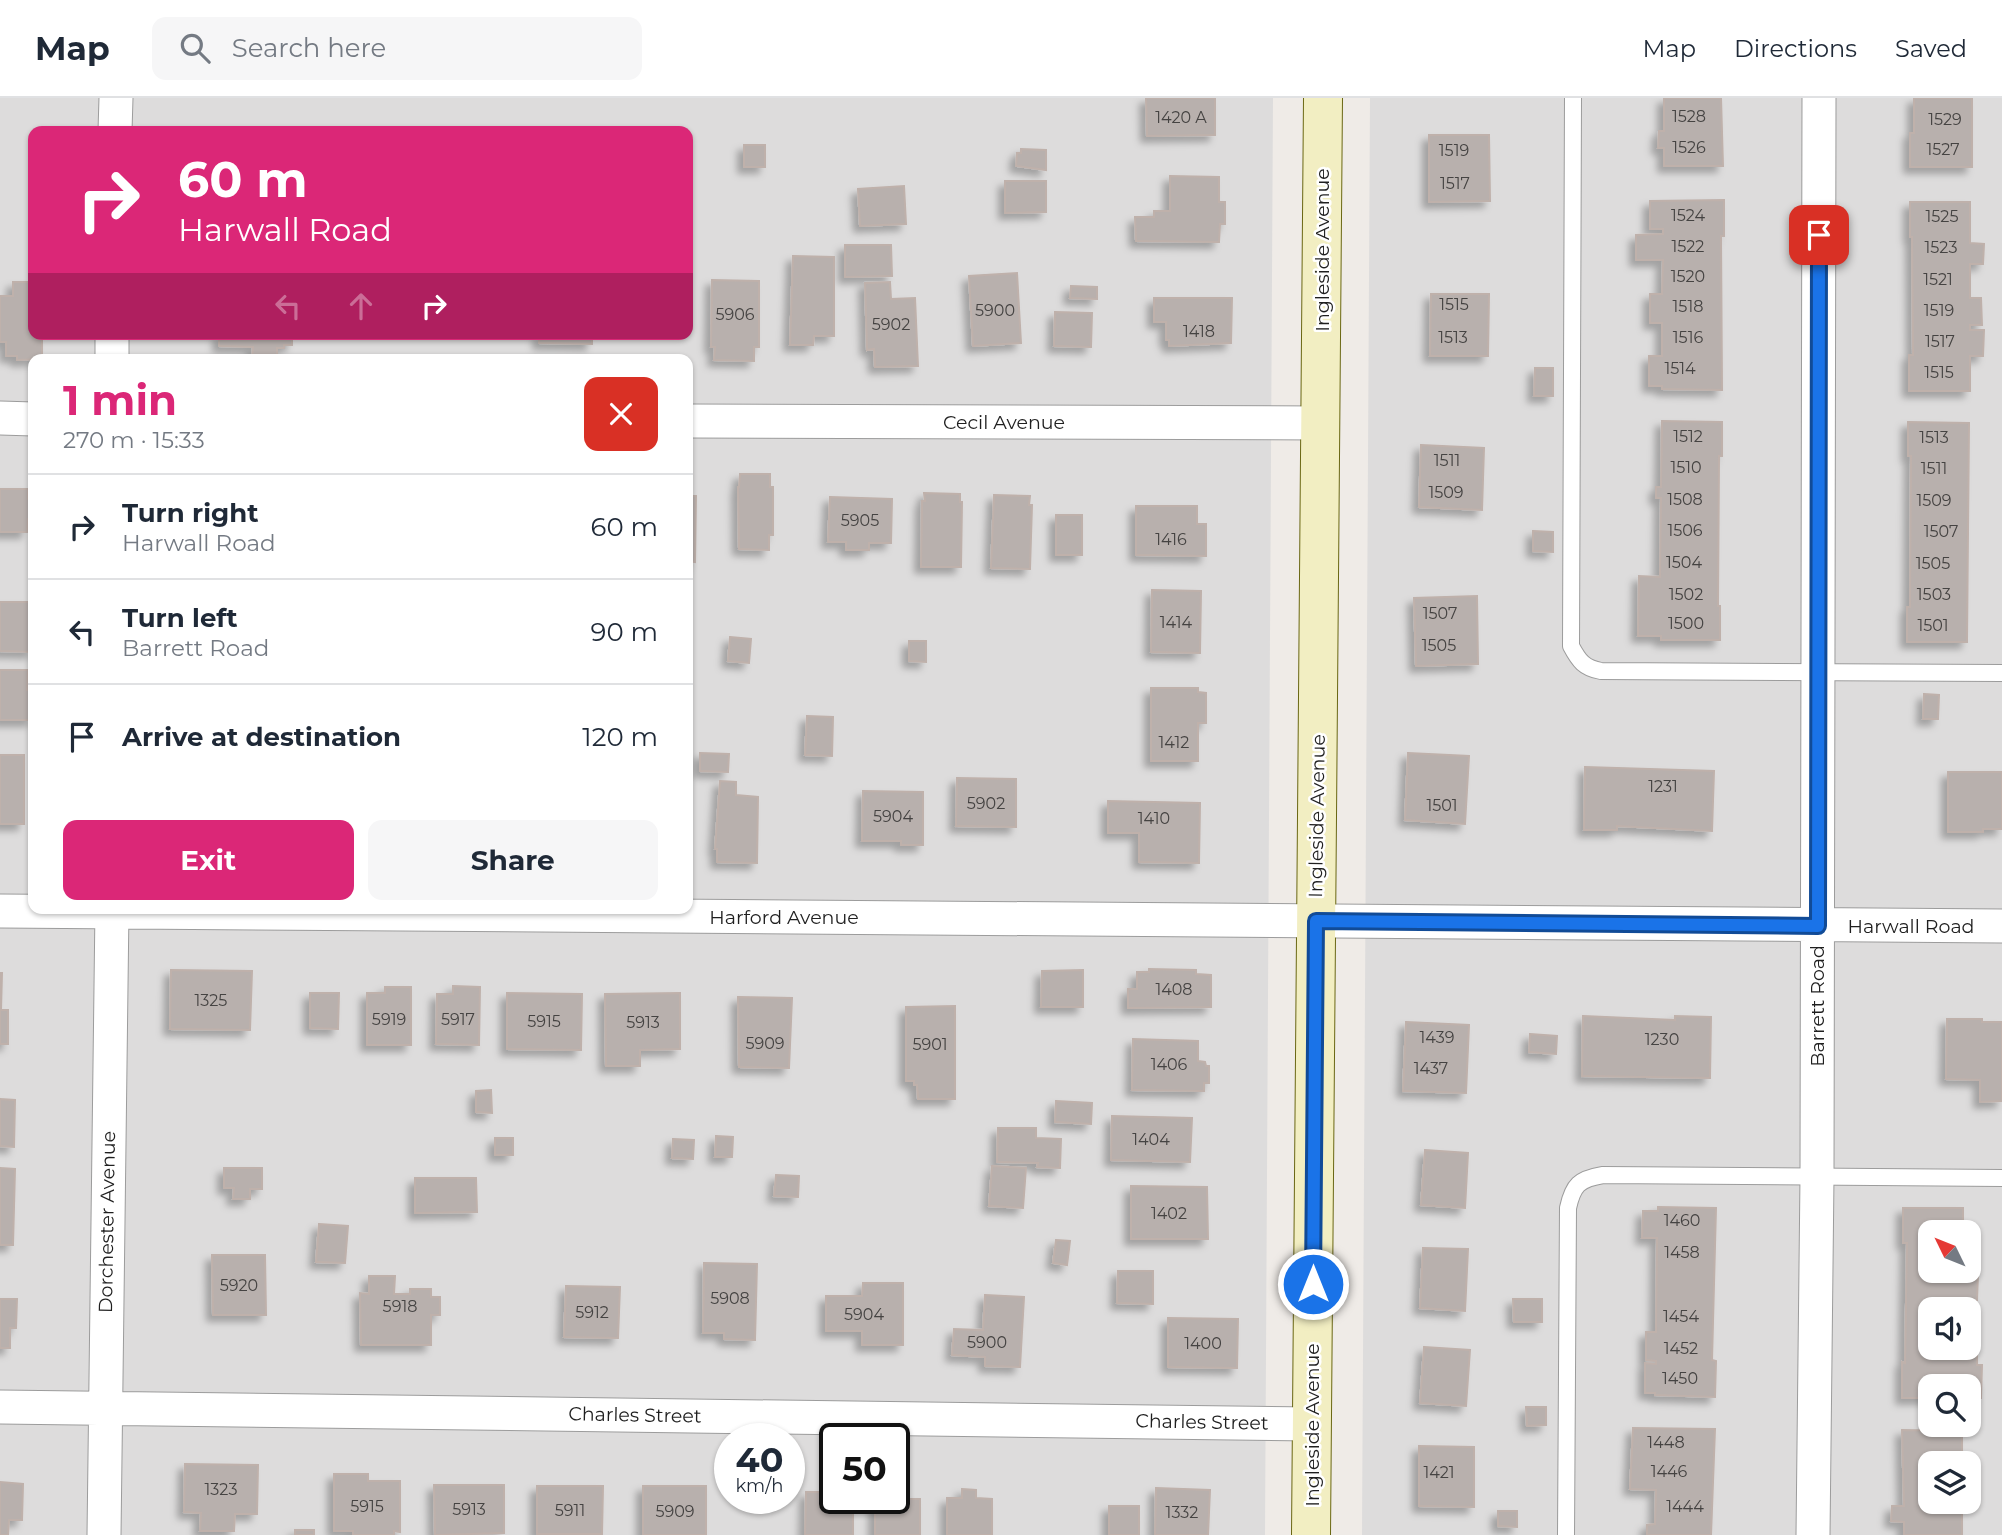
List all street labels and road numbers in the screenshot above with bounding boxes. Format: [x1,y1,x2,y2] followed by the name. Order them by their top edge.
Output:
[1311,168,1334,332] street label: Ingleside Avenue
[943,411,1065,434] street label: Cecil Avenue
[1304,734,1330,898] street label: Ingleside Avenue
[709,906,859,929] street label: Harford Avenue
[1848,915,1974,938] street label: Harwall Road
[1806,945,1829,1067] street label: Barrett Road
[94,1131,120,1313] street label: Dorchester Avenue
[1301,1343,1324,1507] street label: Ingleside Avenue
[568,1402,702,1428] street label: Charles Street
[1135,1409,1269,1435] street label: Charles Street

